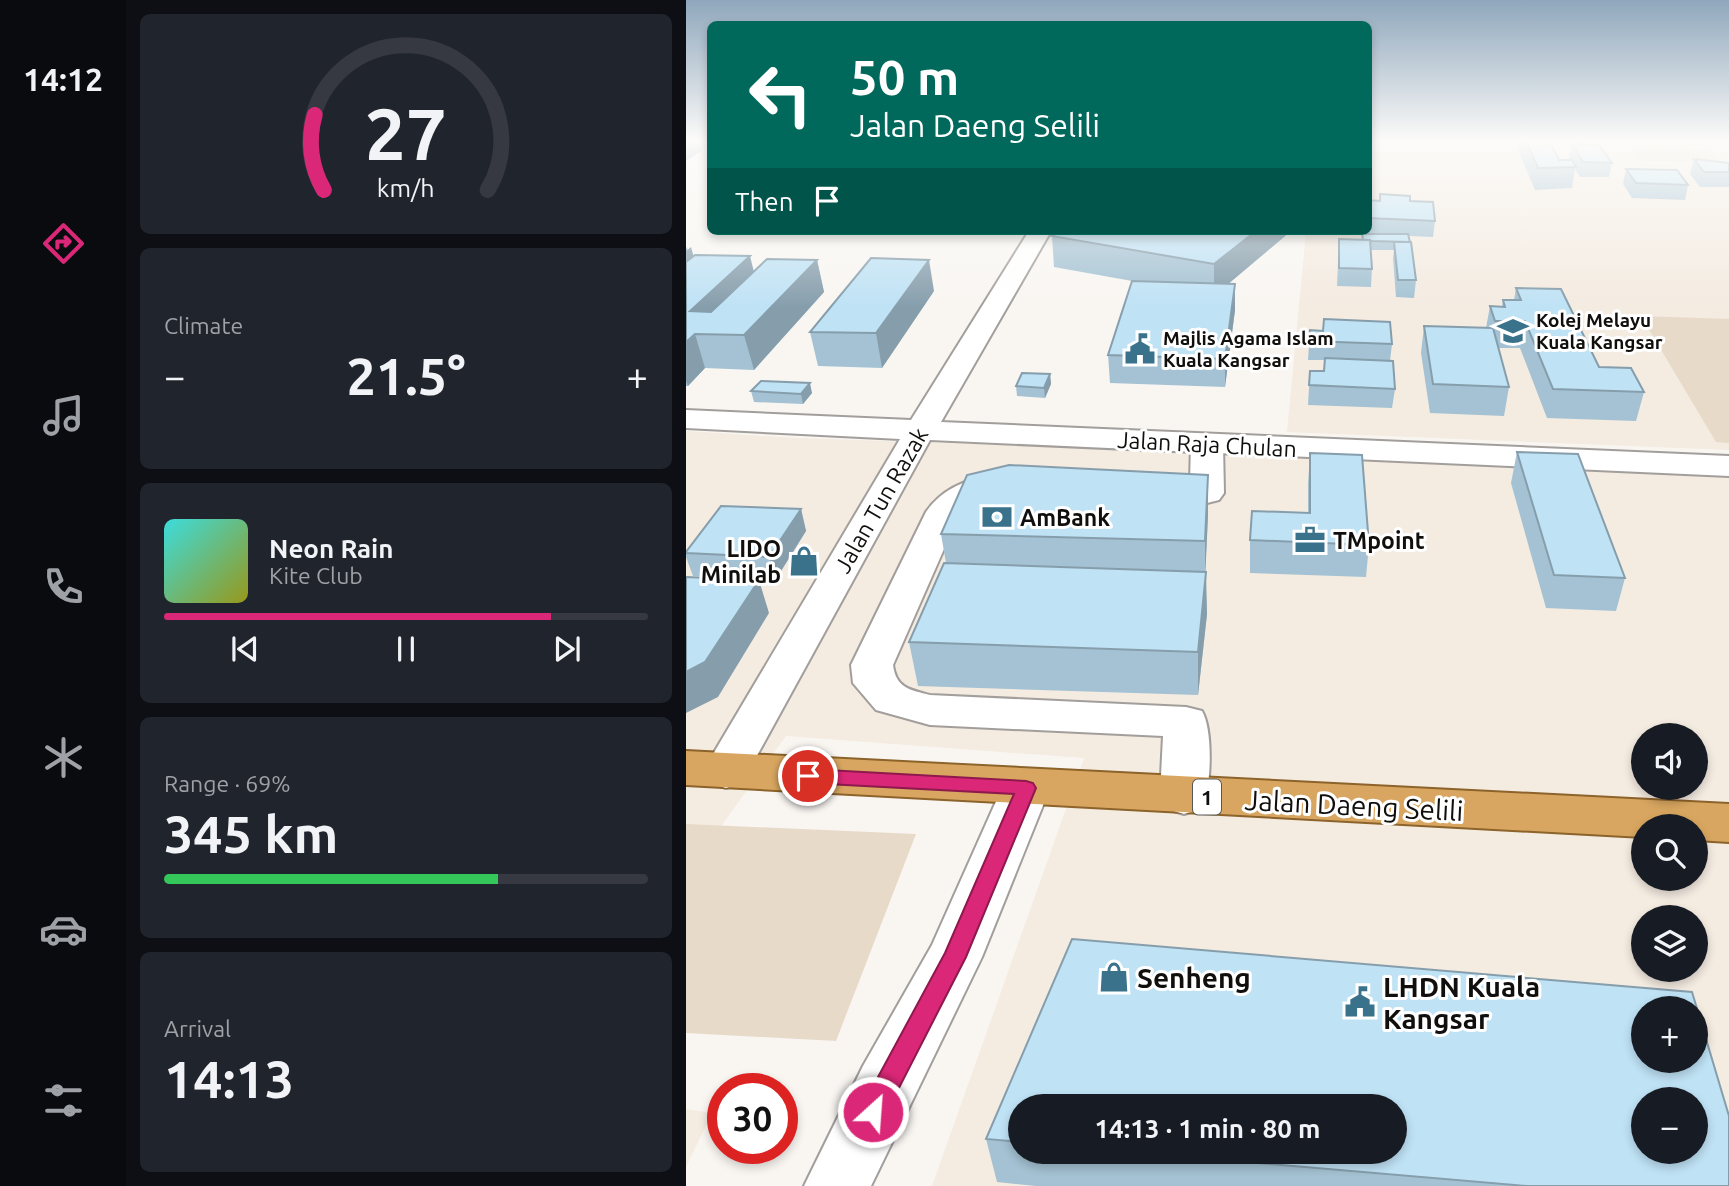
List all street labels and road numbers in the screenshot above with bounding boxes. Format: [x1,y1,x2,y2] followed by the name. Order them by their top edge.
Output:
[829,423,933,577] street label: Jalan Tun Razak
[1117,427,1297,461] street label: Jalan Raja Chulan
[1193,780,1221,814] road number: 1
[1244,784,1464,826] street label: Jalan Daeng Selili

